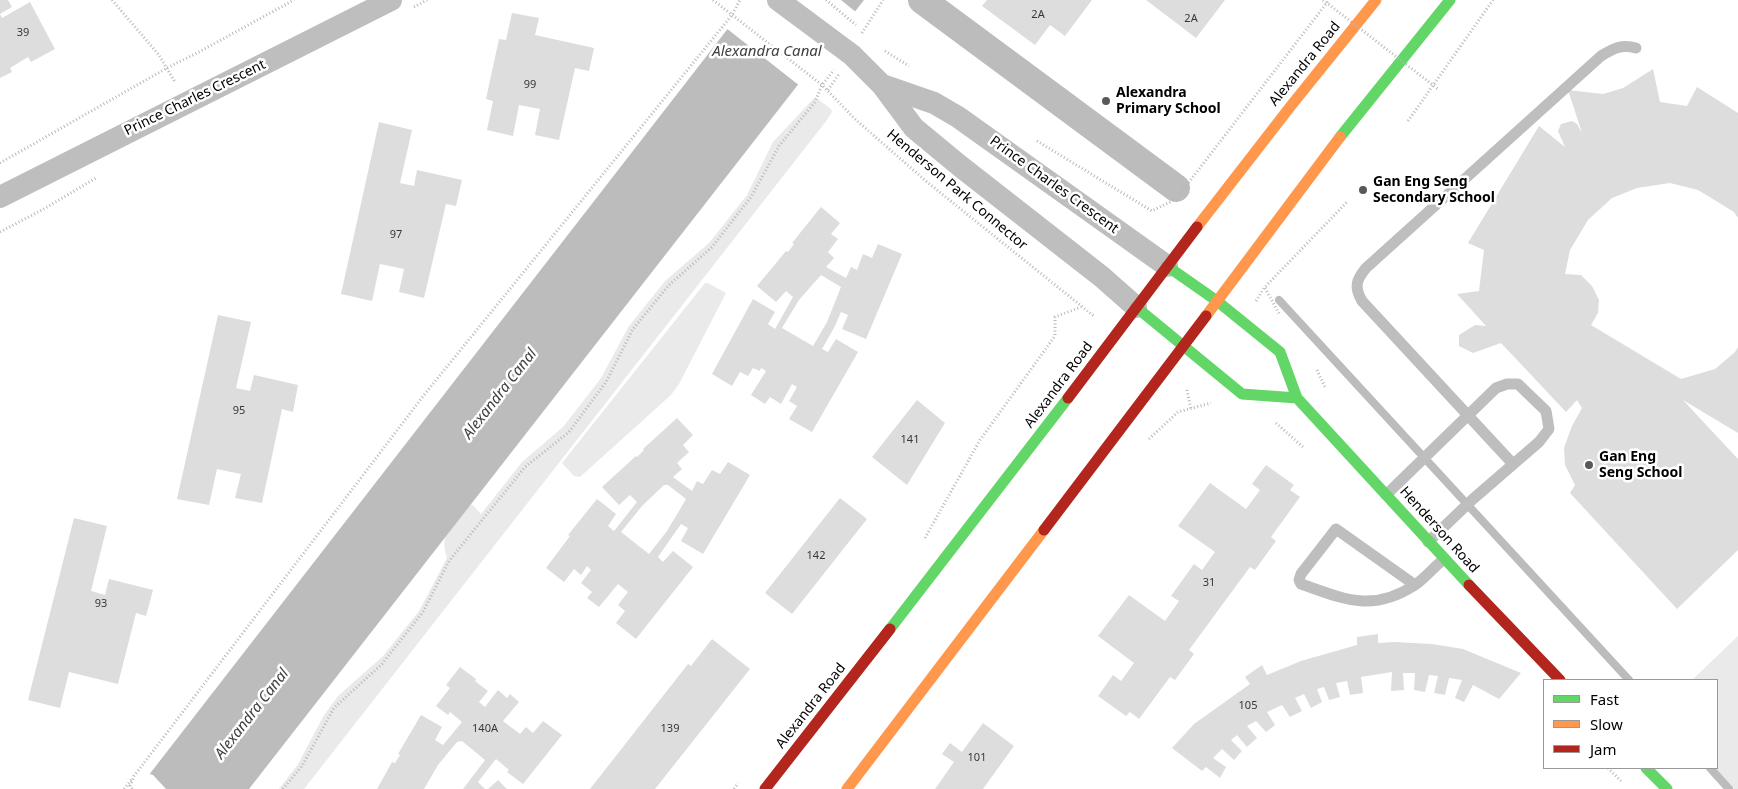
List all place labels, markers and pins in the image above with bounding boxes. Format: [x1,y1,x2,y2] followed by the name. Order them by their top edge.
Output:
[1116,85,1221,118] place label: Alexandra Primary School
[1100,95,1112,107] marker: Alexandra Primary School
[1373,174,1495,206] place label: Gan Eng Seng Secondary School
[1357,184,1369,196] marker: Gan Eng Seng Secondary School
[1599,449,1682,482] place label: Gan Eng Seng School
[1583,459,1595,471] marker: Gan Eng Seng School

